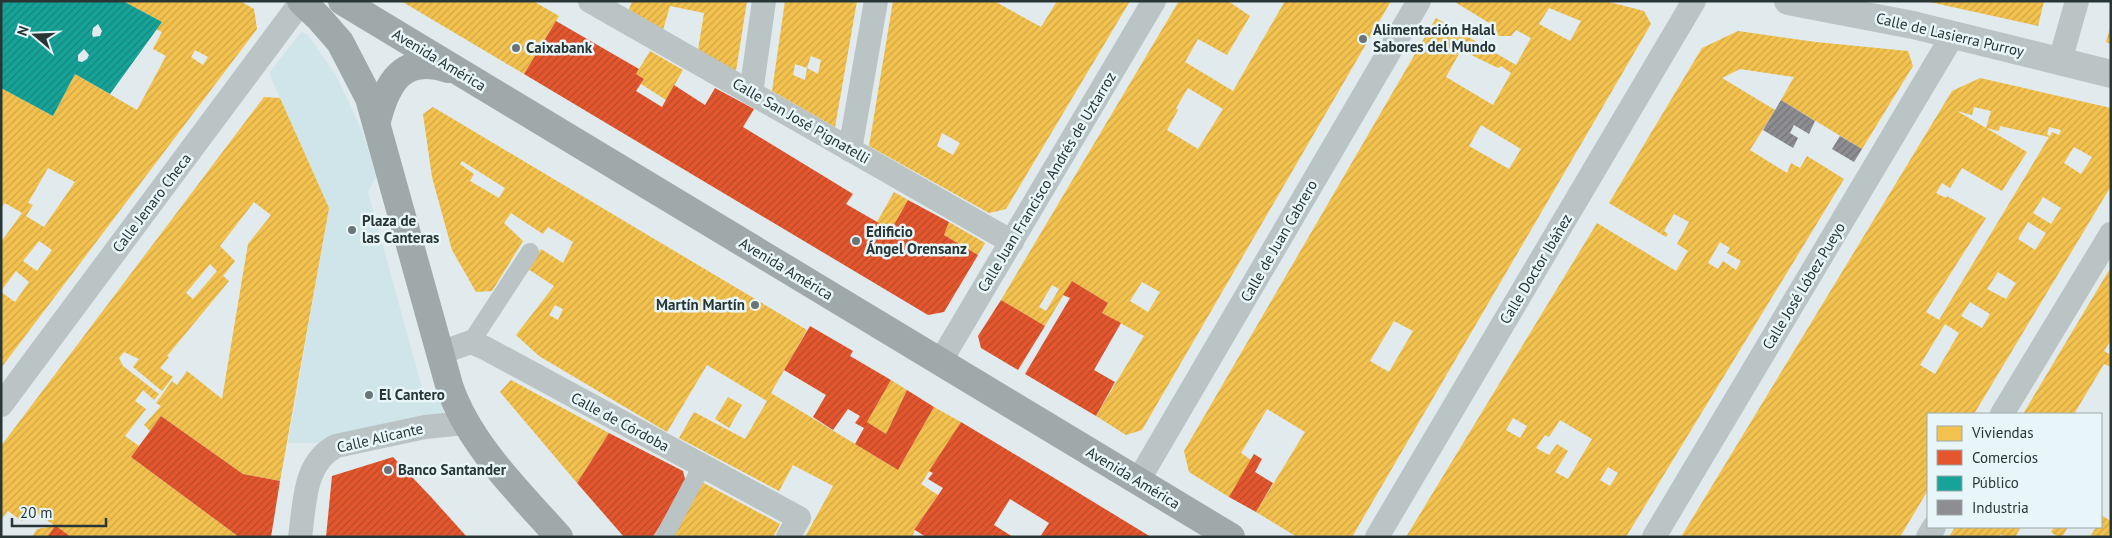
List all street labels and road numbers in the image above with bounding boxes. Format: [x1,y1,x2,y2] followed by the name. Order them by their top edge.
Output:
[1874,8,2026,61] street label: Calle de Lasierra Purroy
[389,24,490,95] street label: Avenida América
[973,68,1120,295] street label: Calle Juan Francisco Andrés de Uztarroz
[729,73,873,168] street label: Calle San José Pignatelli
[108,149,195,256] street label: Calle Jenaro Checa
[1236,176,1321,305] street label: Calle de Juan Cabrero
[1495,210,1576,327] street label: Calle Doctor Ibáñez
[1758,219,1849,353] street label: Calle José Lóbez Pueyo
[736,233,837,304] street label: Avenida América
[568,388,673,455] street label: Calle de Córdoba
[335,418,425,457] street label: Calle Alicante
[1083,442,1184,513] street label: Avenida América

